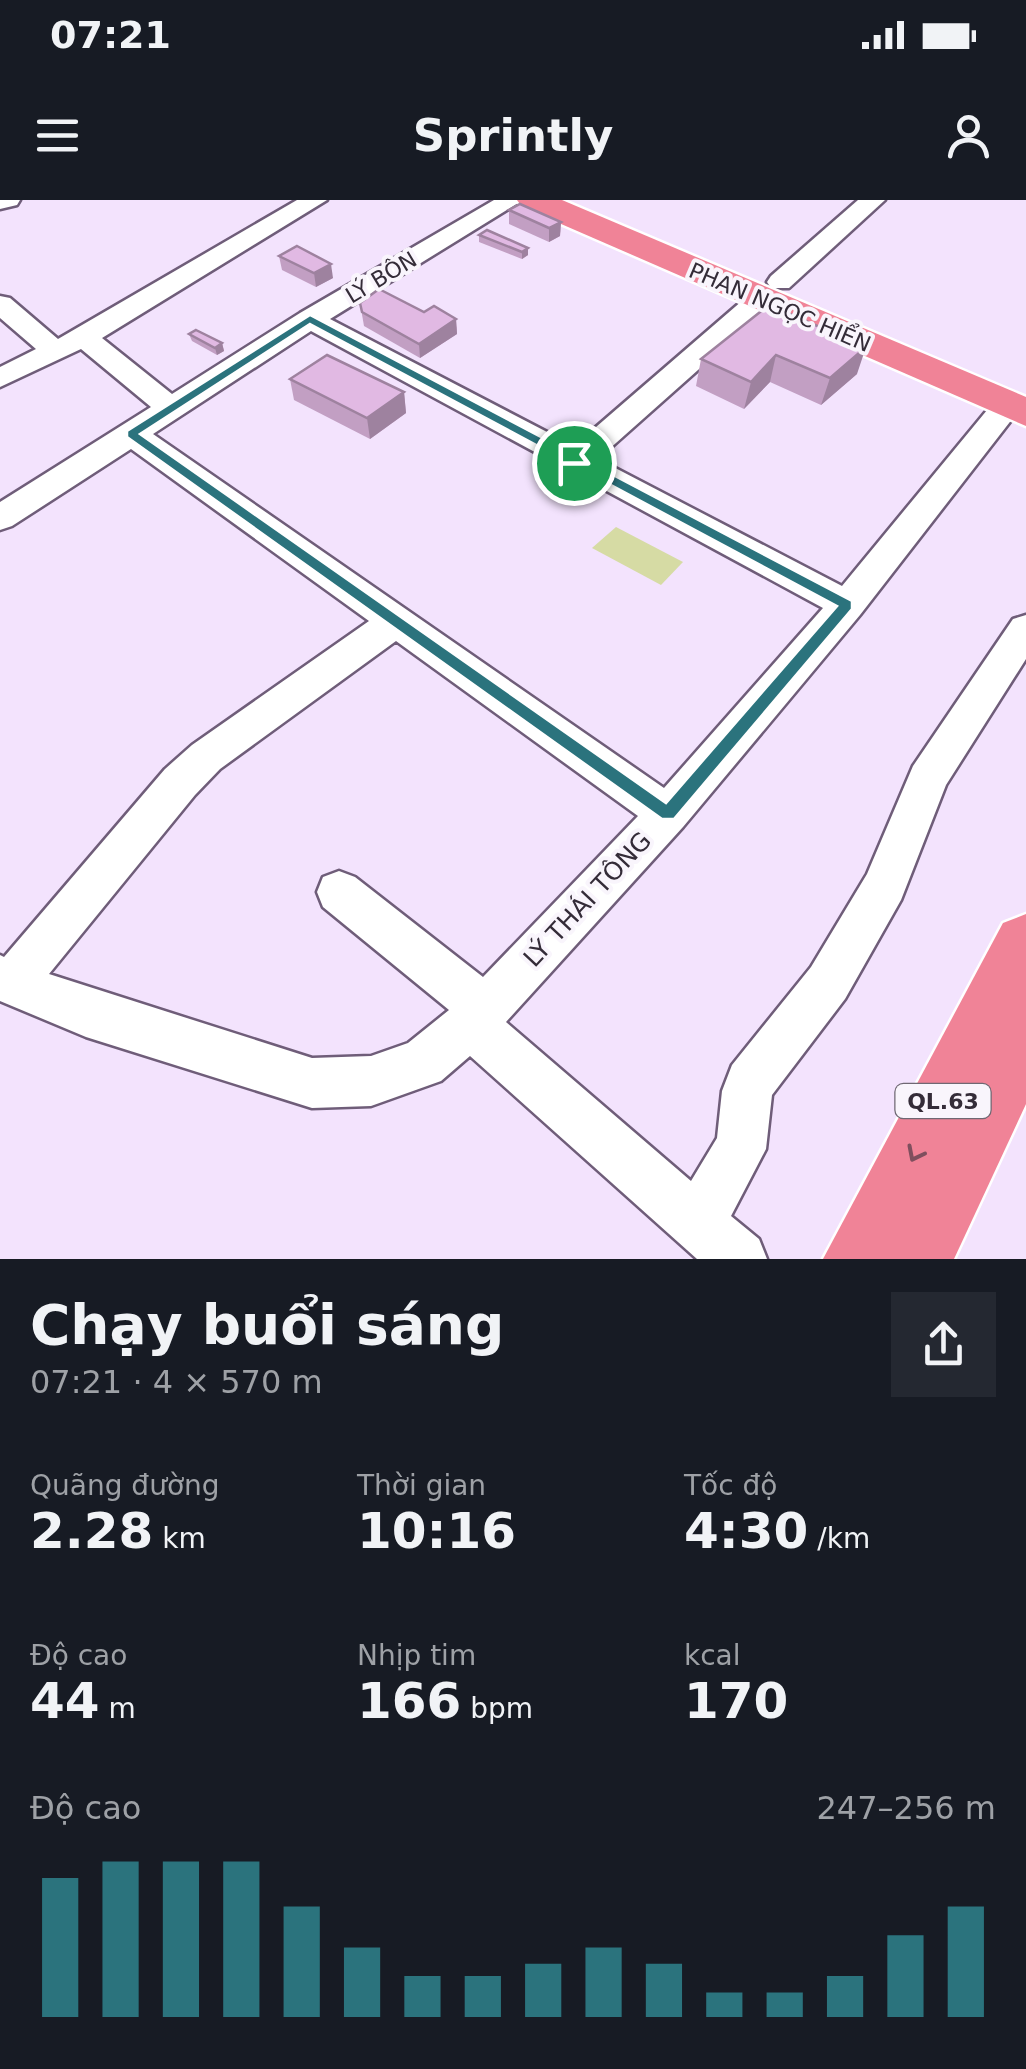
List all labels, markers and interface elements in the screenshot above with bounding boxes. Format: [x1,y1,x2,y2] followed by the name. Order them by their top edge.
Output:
[50,13,171,57] text: 07:21
[30,108,85,163] icon: menu
[941,108,996,163] icon: person
[413,109,613,162] text: Sprintly
[341,247,421,308] street label: LÝ BÔN
[685,256,875,357] street label: PHAN NGỌC HIỂN
[532,421,617,506] pin
[547,436,602,491] icon: arrive
[517,825,657,973] street label: LÝ THÁI TÔNG
[896,1084,990,1118] road number: QL.63
[908,1144,927,1162] one-way arrow
[891,1292,996,1397] button: share
[30,1293,504,1357] text: Chạy buổi sáng
[30,1363,323,1401] text: 07:21 · 4 × 570 m
[30,1469,220,1502] text: Quãng đường
[357,1469,486,1502] text: Thời gian
[684,1469,777,1502] text: Tốc độ
[30,1502,153,1560] text: 2.28
[357,1502,516,1560] text: 10:16
[684,1502,808,1560] text: 4:30
[153,1522,206,1555] text: km
[808,1522,870,1555] text: /km
[30,1639,127,1672] text: Độ cao
[357,1639,476,1672] text: Nhịp tim
[684,1639,741,1672] text: kcal
[30,1672,100,1730] text: 44
[357,1672,461,1730] text: 166
[684,1672,788,1730] text: 170
[100,1692,136,1725] text: m
[461,1692,533,1725] text: bpm
[30,1789,141,1827] text: Độ cao
[817,1789,996,1827] text: 247–256 m

